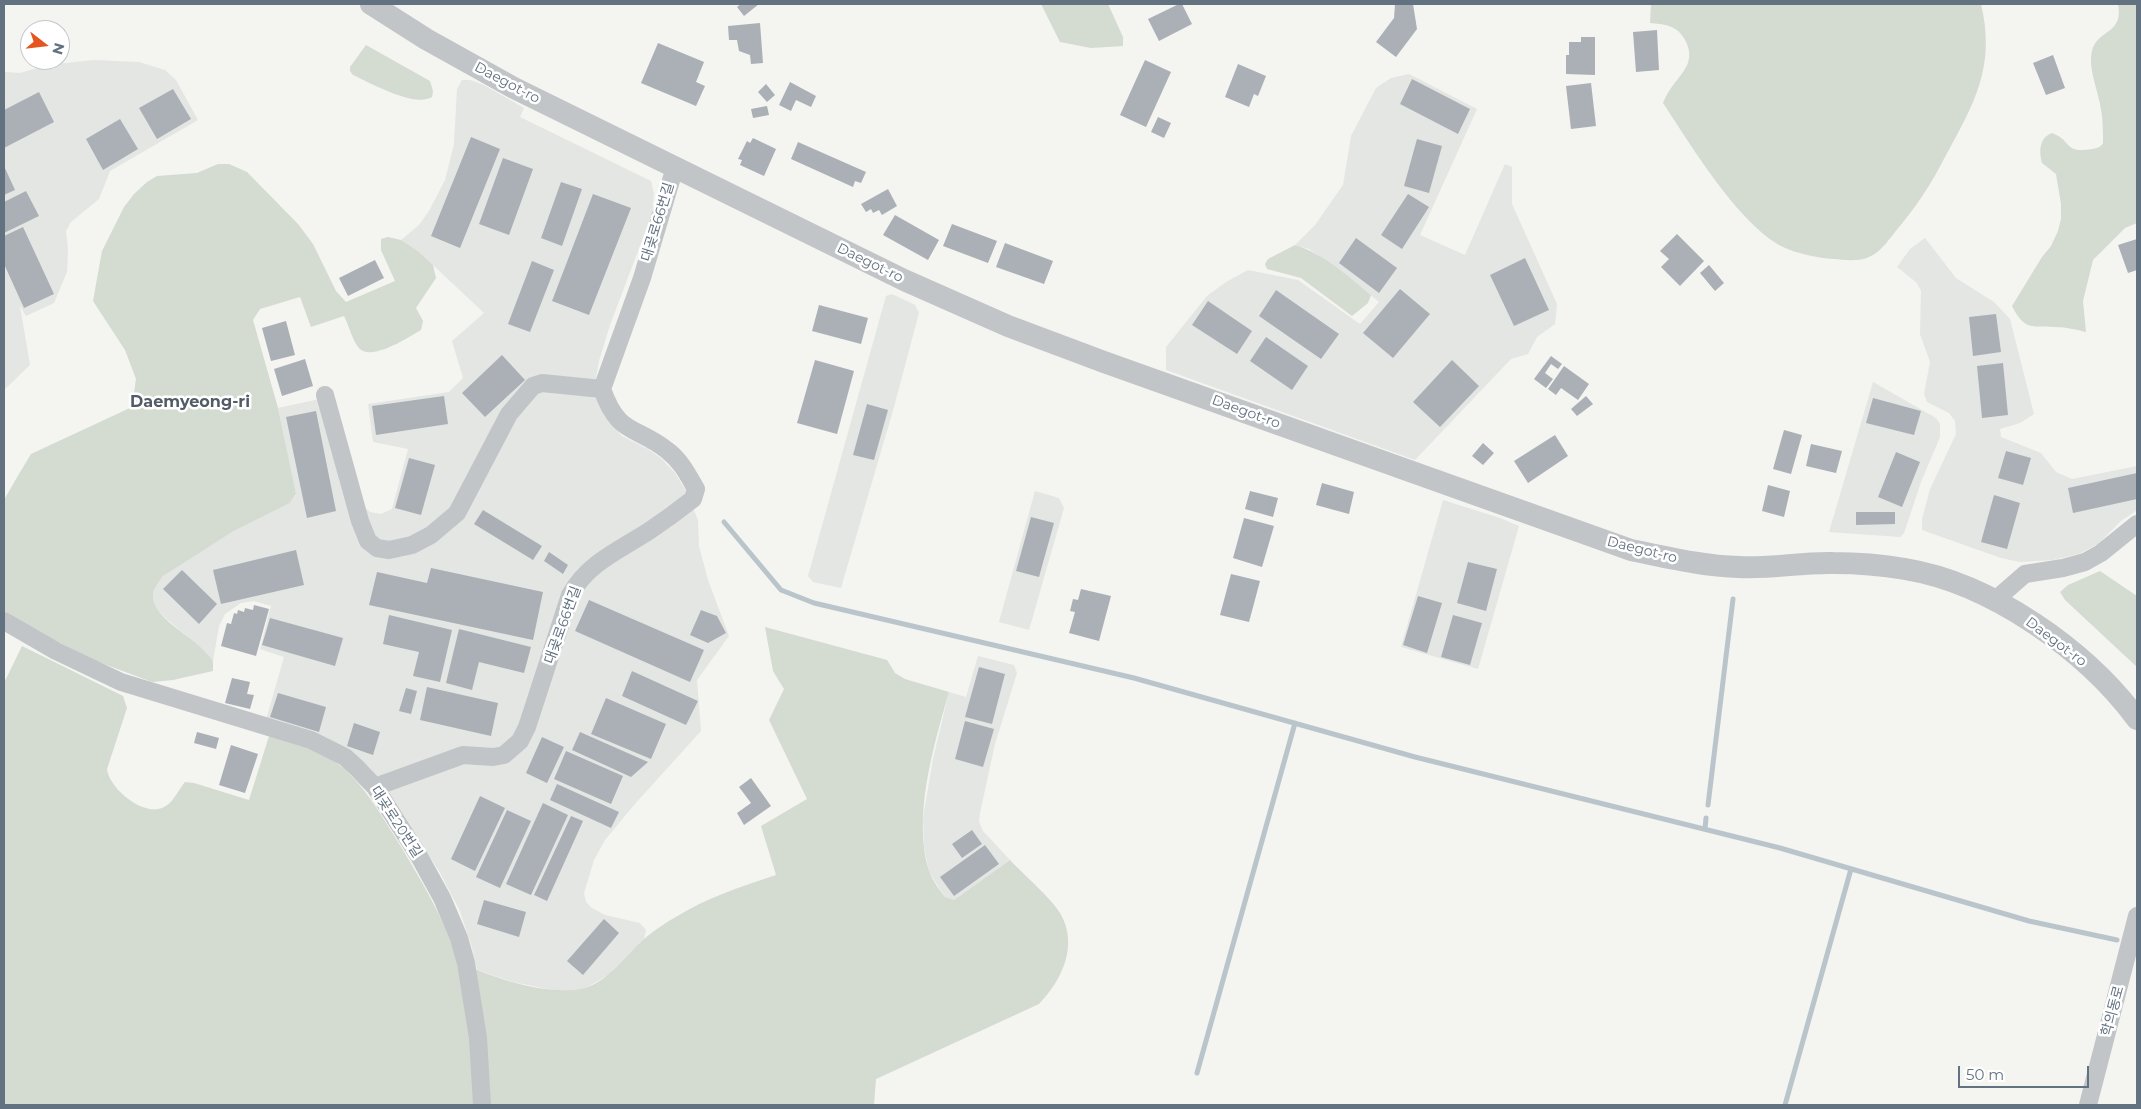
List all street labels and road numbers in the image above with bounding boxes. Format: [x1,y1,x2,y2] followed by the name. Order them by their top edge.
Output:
[471,59,543,107] street label: Daegot-ro
[638,181,678,263] street label: 대곶로66번길
[834,240,906,286] street label: Daegot-ro
[1209,392,1283,432] street label: Daegot-ro
[1605,533,1679,567] street label: Daegot-ro
[541,584,585,666] street label: 대곶로66번길
[2022,614,2090,670] street label: Daegot-ro
[367,783,425,861] street label: 대곶로20번길
[2098,984,2128,1038] street label: 학의동로

